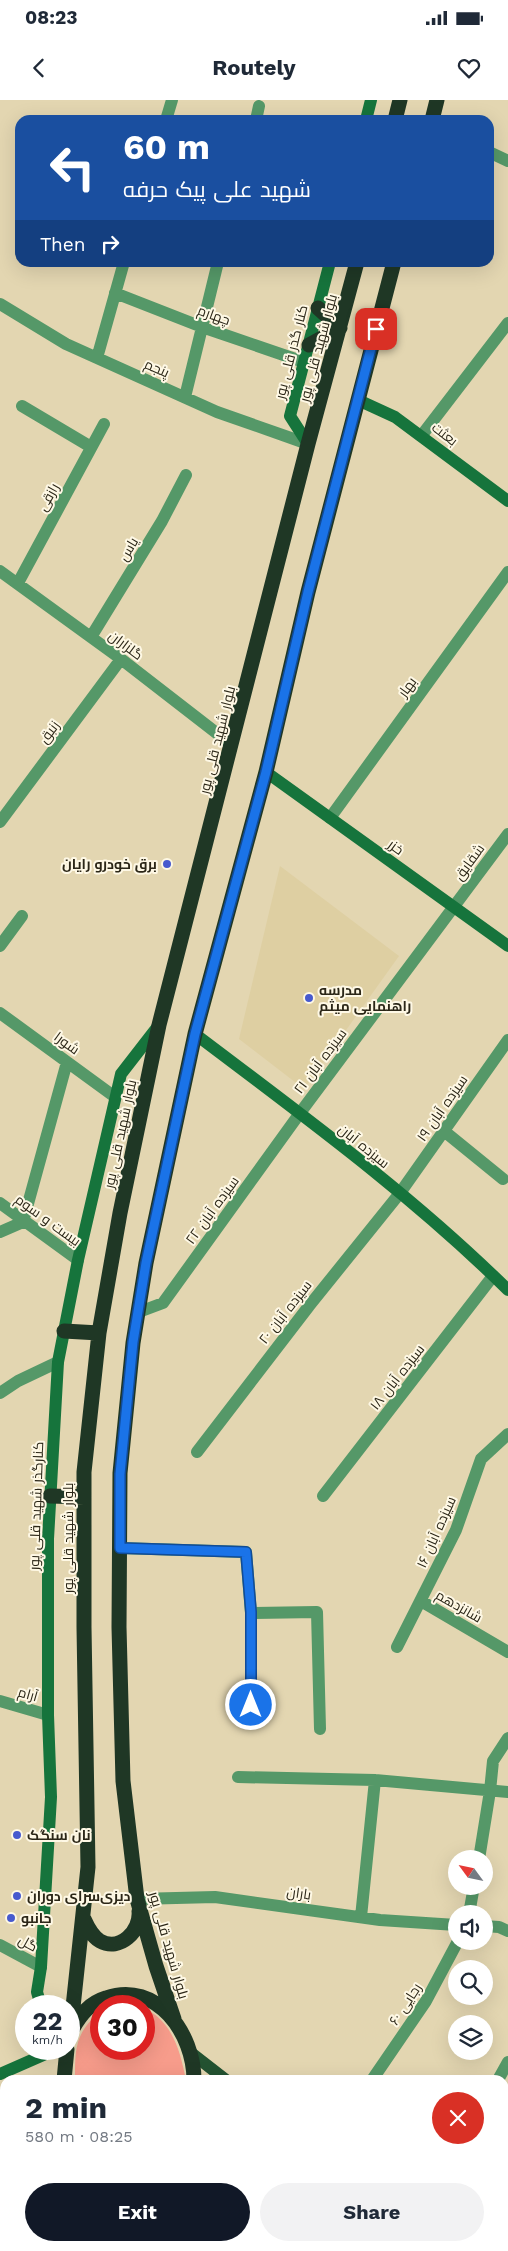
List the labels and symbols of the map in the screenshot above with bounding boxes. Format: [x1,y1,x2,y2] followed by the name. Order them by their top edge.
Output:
[296,292,342,405] street label: بلوار شهید قلی پور
[195,302,233,330] street label: چهارم
[271,303,312,402] street label: کنار گذر قلی پور
[355,308,397,350] pin
[141,355,172,382] street label: پنجم
[429,419,461,449] street label: بعثت
[34,480,62,514] street label: رازقی
[115,534,141,564] street label: یاس
[106,627,146,663] street label: گلزاران
[394,674,420,701] street label: بهار
[196,684,240,797] street label: بلوار شهید قلی پور
[35,718,63,747] street label: زنبق
[384,835,407,858] street label: خزر
[451,841,488,884] street label: شقایق
[62,856,157,873] place label: برق خودرو رایان
[161,858,173,870] marker: برق خودرو رایان
[319,982,411,1016] place label: مدرسه راهنمایی میثم
[303,992,315,1004] marker: مدرسه راهنمایی میثم
[290,1025,350,1097] street label: سیزده آبان ۲۱
[51,1029,83,1057] street label: شورا
[413,1072,471,1144] street label: سیزده آبان ۱۹
[100,1078,141,1191] street label: بلوار شهید قلی پور
[335,1121,393,1171] street label: سیزده آبان
[182,1173,242,1247] street label: سیزده آبان ۲۲
[11,1191,84,1251] street label: بیست و سوم
[255,1277,315,1347] street label: سیزده آبان ۲۰
[367,1341,427,1413] street label: سیزده آبان ۱۸
[26,1441,48,1572] street label: کنارگذر شهید قلی پور
[60,1482,78,1595] street label: بلوار شهید قلی پور
[413,1494,459,1570] street label: سیزده آبان ۱۶
[432,1586,485,1627] street label: شانزدهم
[224,1678,276,1730] position arrow
[16,1684,40,1706] street label: آرام
[27,1827,91,1843] place label: نان سنگک
[11,1829,23,1841] marker: نان سنگک
[448,1850,492,1895] north arrow
[286,1883,312,1903] street label: باران
[27,1888,131,1905] place label: دیزی‌سرای دوران
[144,1888,192,2001] street label: بلوار شهید قلی پور
[11,1890,23,1902] marker: دیزی‌سرای دوران
[21,1910,52,1927] place label: جانبو
[5,1912,17,1924] marker: جانبو
[16,1931,40,1955] street label: گل
[386,1980,424,2028] street label: رجایی ۶۰
[90,1995,155,2060] speed limit sign: 30

